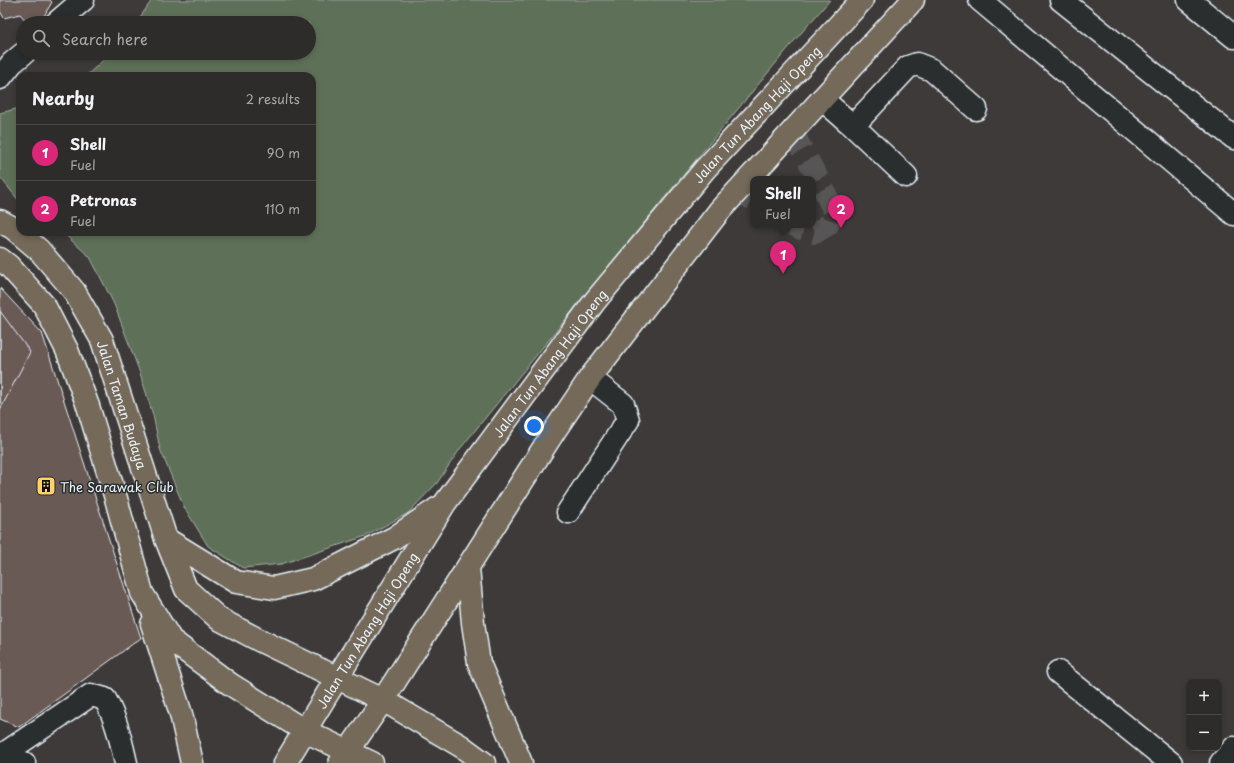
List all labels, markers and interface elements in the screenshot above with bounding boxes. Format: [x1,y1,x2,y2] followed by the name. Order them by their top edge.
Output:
[16,16,316,60] search box
[30,27,52,49] icon: search
[62,27,148,50] text: Search here
[688,41,825,187] street label: Jalan Tun Abang Haji Openg
[32,85,94,111] text: Nearby
[246,89,300,108] text: 2 results
[70,132,106,155] text: Shell
[42,143,48,162] text: 1
[267,143,300,162] text: 90 m
[70,155,96,174] text: Fuel
[750,176,816,228] popup
[765,181,801,204] text: Shell
[70,188,137,211] text: Petronas
[828,195,854,228] pin: 2
[40,199,50,218] text: 2
[265,199,300,218] text: 110 m
[765,204,790,223] text: Fuel
[70,211,96,230] text: Fuel
[770,241,796,274] pin: 1
[488,285,611,441] street label: Jalan Tun Abang Haji Openg
[93,338,153,472] street label: Jalan Taman Budaya
[524,416,544,436] your location
[35,475,57,497] building icon: The Sarawak Club
[60,477,174,496] place label: The Sarawak Club
[311,548,422,712] street label: Jalan Tun Abang Haji Openg
[1186,679,1222,751] map controls
[1186,679,1222,715] button: +
[1186,715,1222,751] button: −

